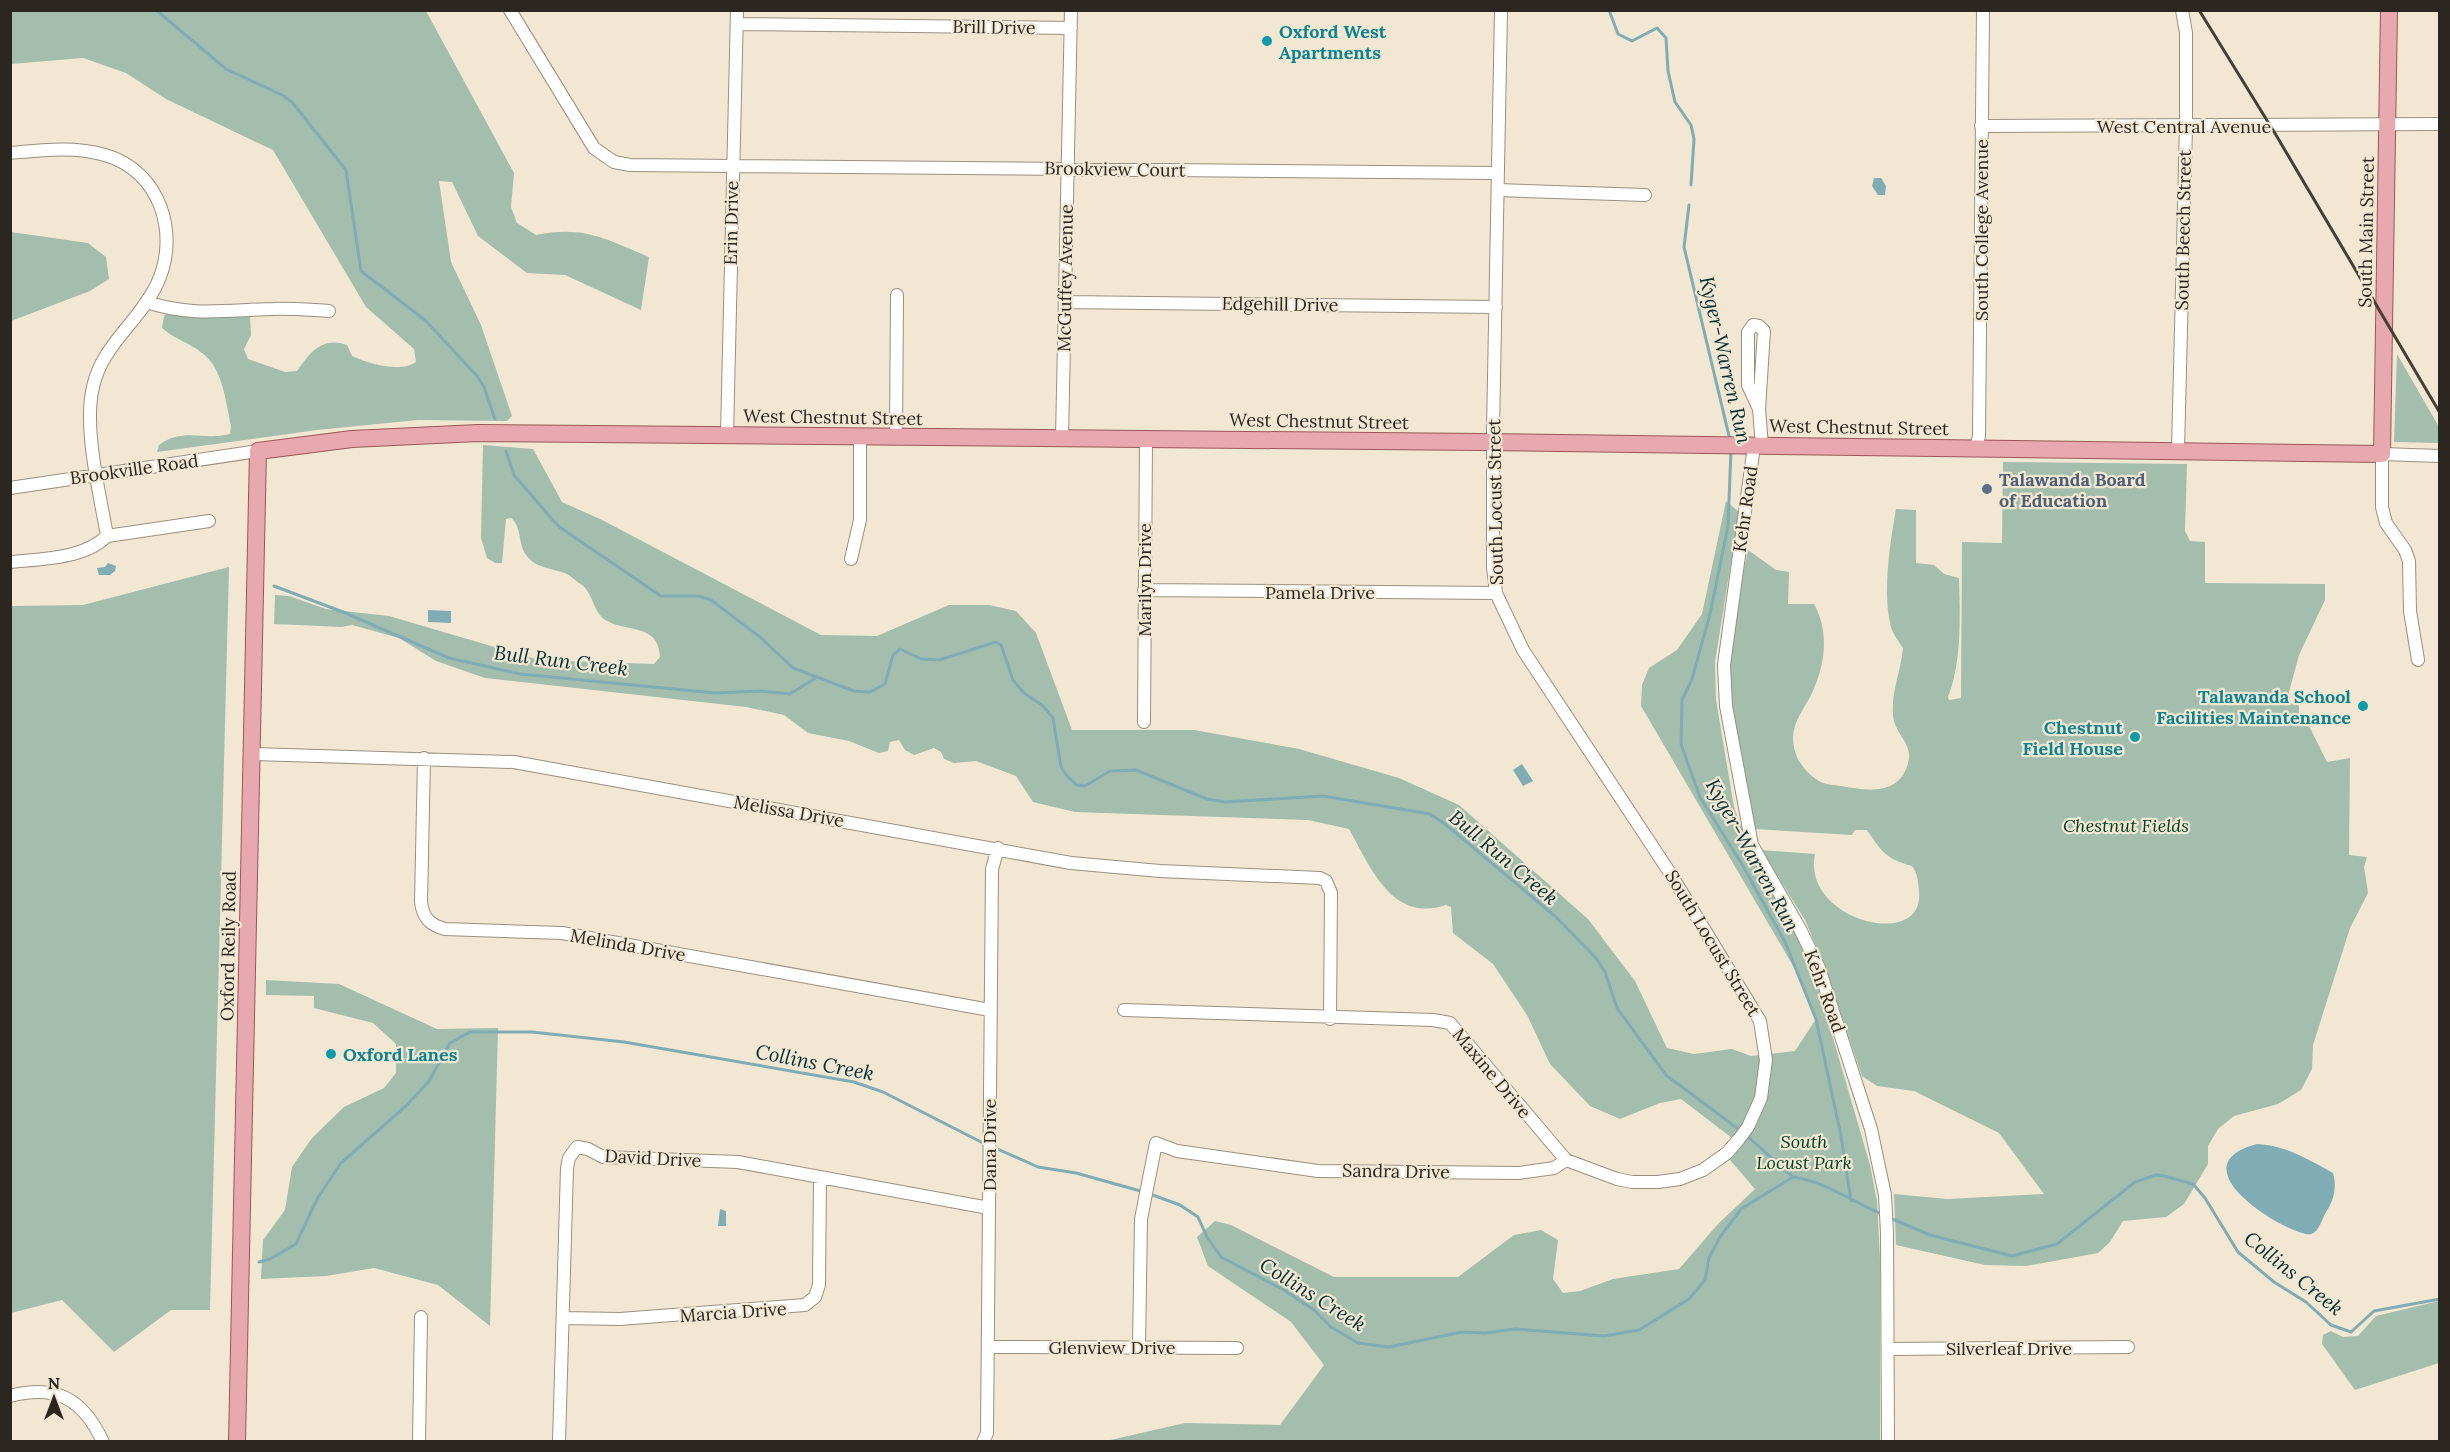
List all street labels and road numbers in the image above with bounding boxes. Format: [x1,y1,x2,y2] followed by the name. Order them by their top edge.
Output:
[952,15,1036,39] street label: Brill Drive
[2097,115,2272,138] street label: West Central Avenue
[1970,139,1993,321] street label: South College Avenue
[2170,149,2196,311] street label: South Beech Street
[1044,156,1186,182] street label: Brookview Court
[2353,156,2379,308] street label: South Main Street
[719,180,743,266] street label: Erin Drive
[1052,204,1078,352] street label: McGuffey Avenue
[1221,291,1339,317] street label: Edgehill Drive
[743,404,923,430] street label: West Chestnut Street
[1229,408,1409,434] street label: West Chestnut Street
[1769,414,1949,440] street label: West Chestnut Street
[1482,419,1508,585] street label: South Locust Street
[68,449,200,489] street label: Brookville Road
[1728,464,1762,554] street label: Kehr Road
[1133,523,1156,637] street label: Marilyn Drive
[1265,581,1375,604] street label: Pamela Drive
[732,790,846,832] street label: Melissa Drive
[1660,866,1766,1020] street label: South Locust Street
[215,870,241,1021] street label: Oxford Reily Road
[568,924,688,967] street label: Melinda Drive
[1799,946,1851,1036] street label: Kehr Road
[1448,1023,1537,1123] street label: Maxine Drive
[978,1098,1001,1191] street label: Dana Drive
[604,1144,702,1172] street label: David Drive
[1342,1159,1450,1183] street label: Sandra Drive
[679,1297,787,1327] street label: Marcia Drive
[1048,1336,1176,1359] street label: Glenview Drive
[1946,1337,2072,1360] street label: Silverleaf Drive

